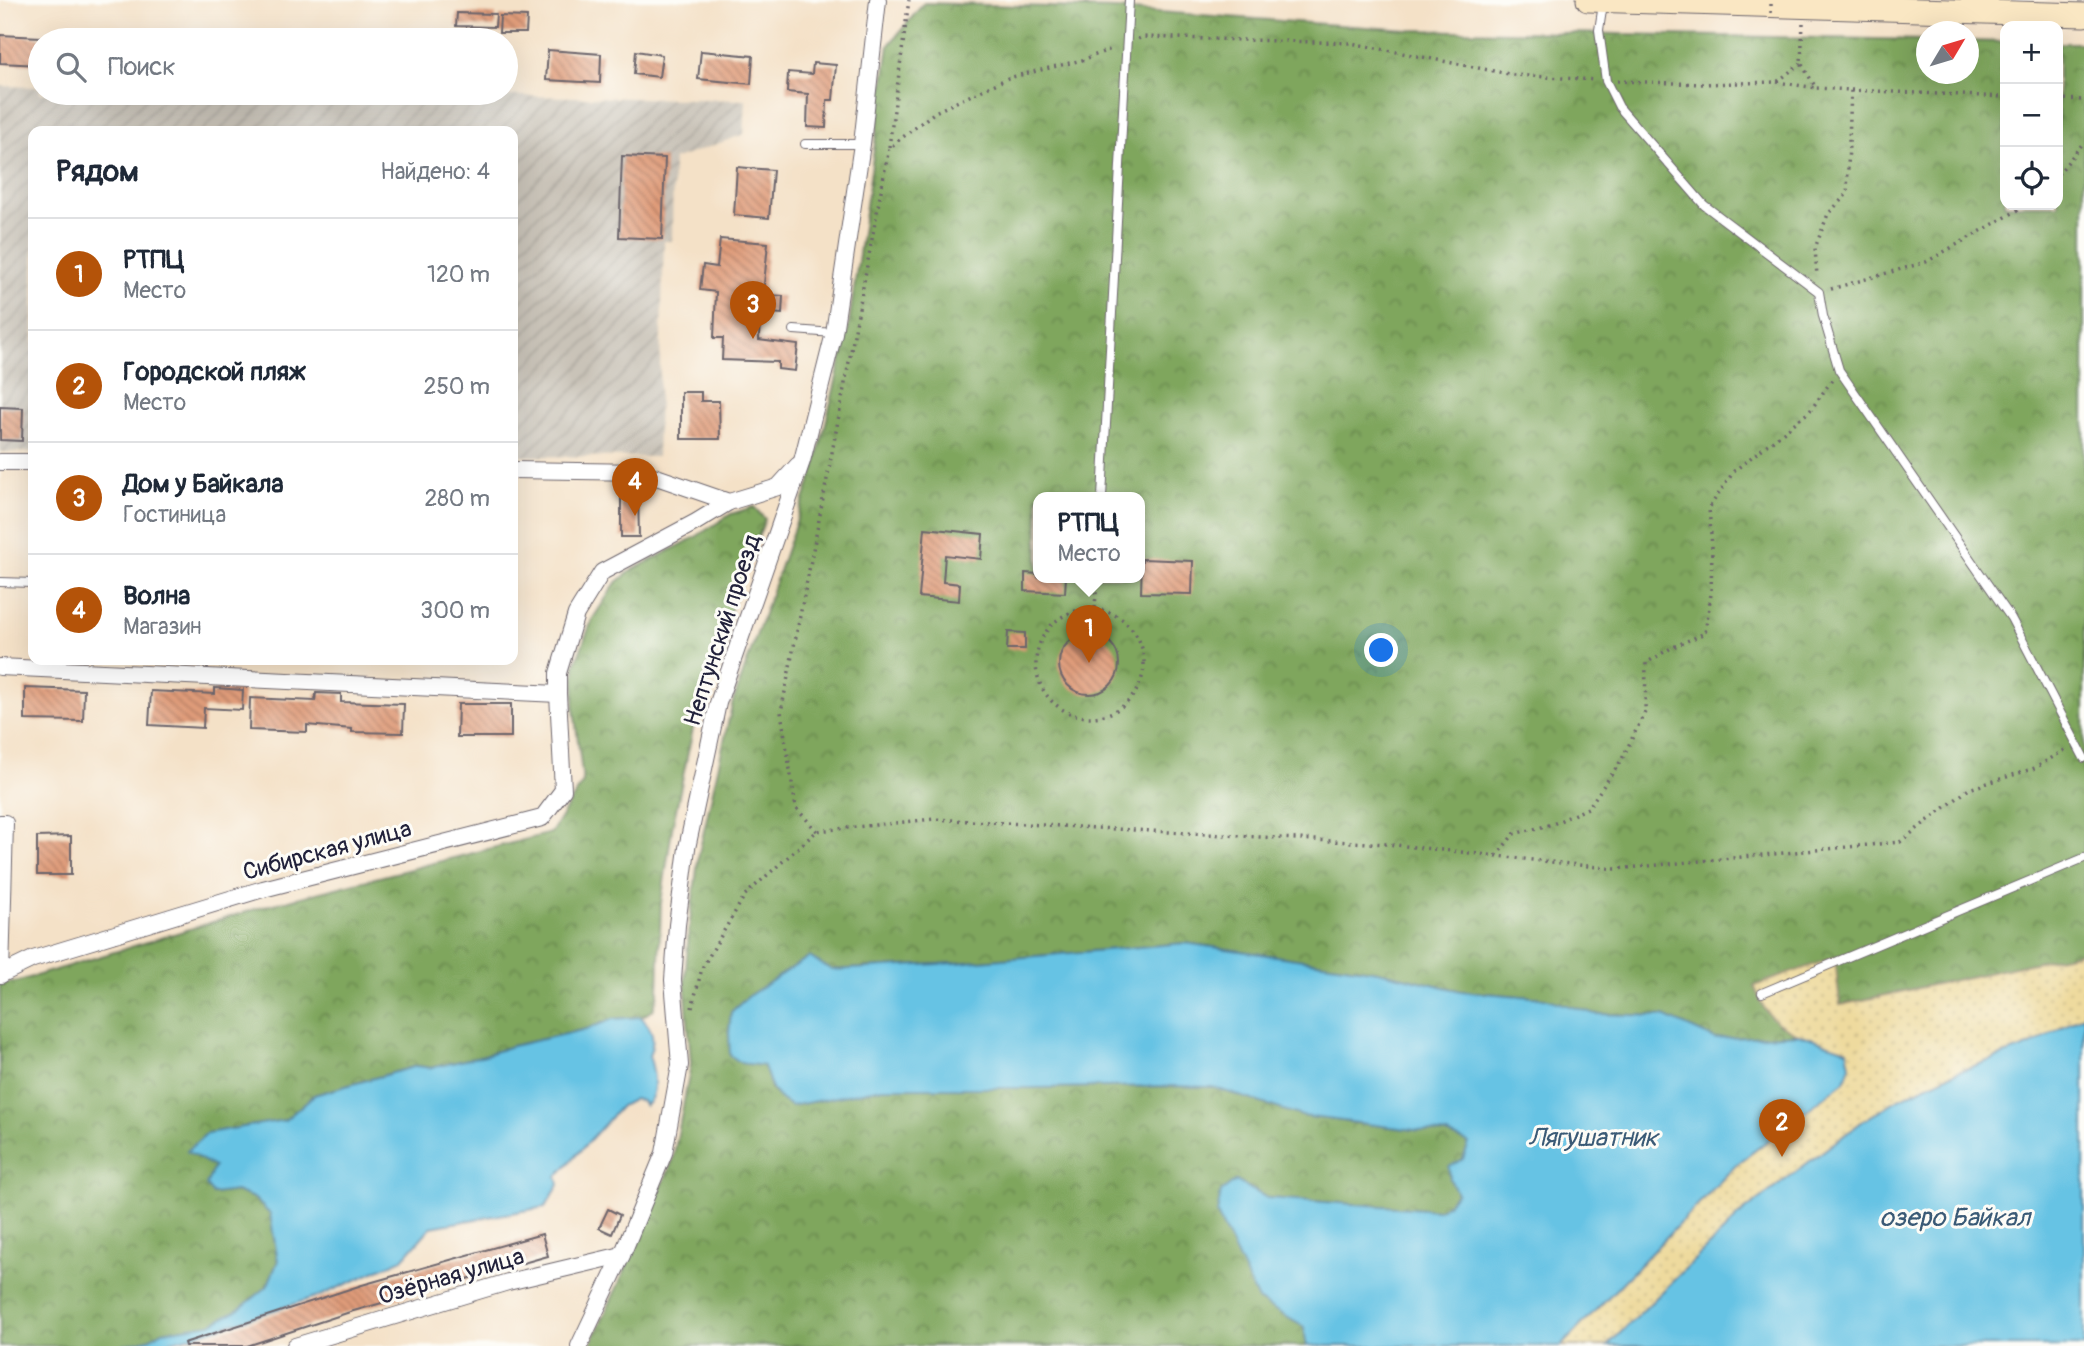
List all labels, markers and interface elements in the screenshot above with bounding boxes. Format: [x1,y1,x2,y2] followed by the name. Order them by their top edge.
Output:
[1916,21,1979,84] north arrow
[2000,21,2063,210] map controls
[2000,21,2063,84] button: +
[28,28,518,105] search box
[52,48,90,86] icon: search
[108,51,176,83] text: Поиск
[2000,84,2063,147] button: −
[2000,147,2063,210] button: locate
[56,153,139,190] text: Рядом
[380,157,490,186] text: Найдено: 4
[123,244,184,276] text: РТПЦ
[75,260,84,289] text: 1
[427,260,490,289] text: 120 m
[123,276,186,305] text: Место
[730,281,776,339] pin: 3
[123,356,306,388] text: Городской пляж
[73,372,85,401] text: 2
[424,372,490,401] text: 250 m
[123,388,186,417] text: Место
[612,458,658,516] pin: 4
[123,468,284,500] text: Дом у Байкала
[73,484,85,513] text: 3
[424,484,490,513] text: 280 m
[1033,492,1145,583] popup
[123,500,226,529] text: Гостиница
[1058,507,1119,539] text: РТПЦ
[678,530,767,730] street label: Нептунский проезд
[1058,539,1121,568] text: Место
[123,580,190,612] text: Волна
[72,596,86,625] text: 4
[420,596,490,625] text: 300 m
[1066,605,1112,663] pin: 1
[123,612,202,641] text: Магазин
[1364,633,1398,667] your location
[240,814,415,887] street label: Сибирская улица
[1759,1099,1805,1157] pin: 2
[1528,1122,1660,1154] water label: Лягушатник
[1880,1202,2033,1234] water label: озеро Байкал
[375,1242,527,1311] street label: Озёрная улица

